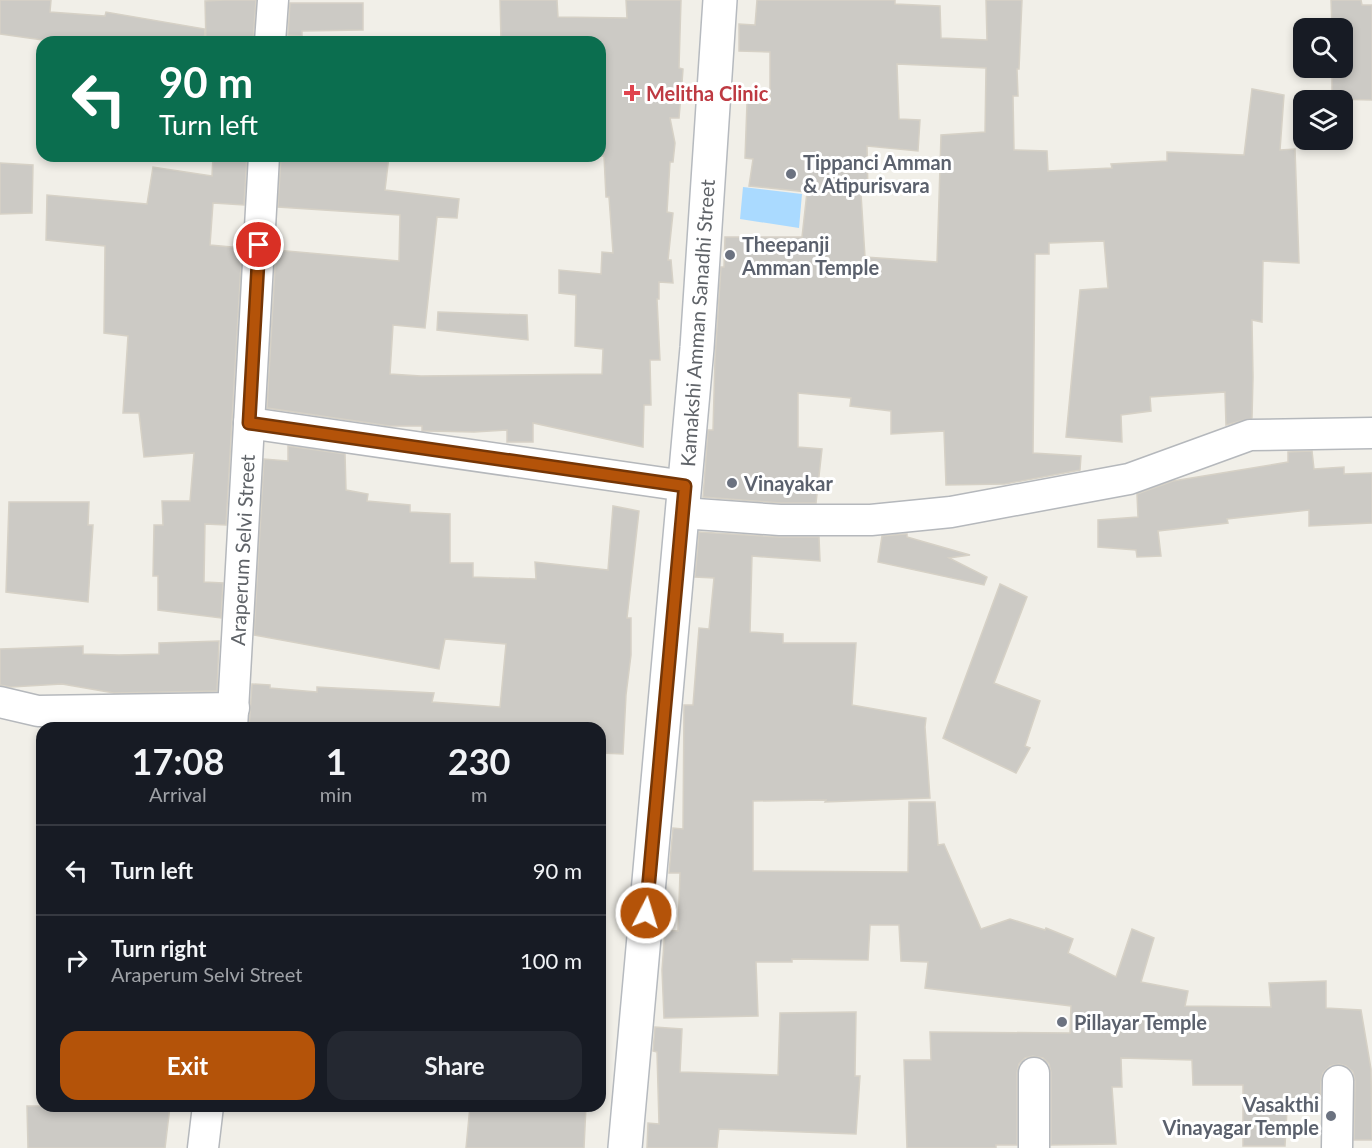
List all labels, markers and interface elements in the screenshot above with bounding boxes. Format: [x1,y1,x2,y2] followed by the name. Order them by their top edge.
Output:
[1293,18,1353,150] map controls
[1293,18,1353,78] button: search
[159,57,253,107] text: 90 m
[60,60,138,138] icon: left
[646,81,769,105] place label: Melitha Clinic
[623,84,641,102] marker: Melitha Clinic
[1293,90,1353,150] button: layers
[159,108,258,141] text: Turn left
[803,150,952,197] place label: Tippanci Amman & Atipurisvara
[784,167,798,181] marker: Tippanci Amman & Atipurisvara
[675,178,719,468] street label: Kamakshi Amman Sanadhi Street
[233,219,284,270] pin
[242,228,275,261] icon: arrive
[741,232,879,279] place label: Theepanji Amman Temple
[723,248,737,262] marker: Theepanji Amman Temple
[225,454,259,646] street label: Araperum Selvi Street
[743,471,833,495] place label: Vinayakar
[725,476,739,490] marker: Vinayakar
[132,739,224,783] text: 17:08
[326,739,347,783] text: 1
[448,739,510,783] text: 230
[149,782,207,806] text: Arrival
[320,782,352,806] text: min
[471,782,487,806] text: m
[60,854,93,887] icon: left
[111,857,193,884] text: Turn left
[533,857,582,884] text: 90 m
[614,881,678,945] position arrow
[111,935,206,962] text: Turn right
[60,944,93,977] icon: right
[520,947,582,974] text: 100 m
[111,962,302,986] text: Araperum Selvi Street
[1074,1010,1207,1034] place label: Pillayar Temple
[1055,1015,1069,1029] marker: Pillayar Temple
[60,1031,315,1100] button: Exit
[327,1031,582,1100] button: Share
[1161,1092,1319,1139] place label: Vasakthi Vinayagar Temple
[1324,1109,1338,1123] marker: Vasakthi Vinayagar Temple

